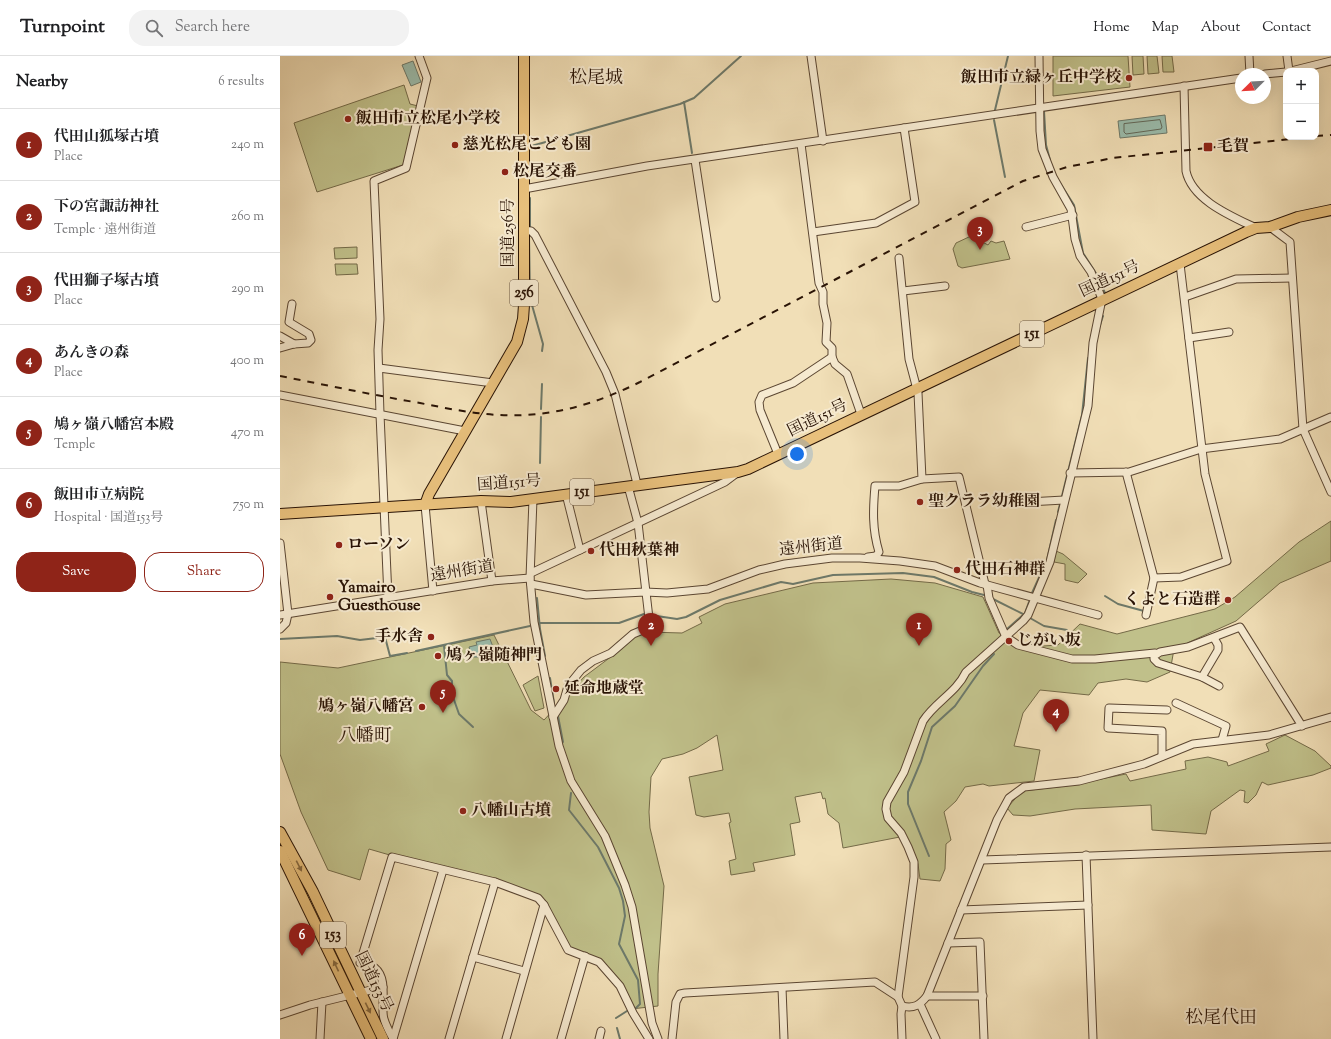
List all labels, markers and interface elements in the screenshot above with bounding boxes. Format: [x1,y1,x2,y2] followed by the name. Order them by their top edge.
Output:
[129,10,409,46] search box
[20,14,105,41] text: Turnpoint
[143,17,165,39] icon: search
[175,17,250,38] text: Search here
[1093,18,1130,38] text: Home
[1152,18,1179,38] text: Map
[1201,18,1240,38] text: About
[1262,18,1311,38] text: Contact
[569,66,623,92] district label: 松尾城
[961,67,1122,90] place label: 飯田市立緑ヶ丘中学校
[1235,68,1271,104] north arrow
[1283,68,1319,140] map controls
[1283,68,1319,104] button: +
[16,70,68,94] text: Nearby
[218,73,264,91] text: 6 results
[1124,73,1134,83] marker: 飯田市立緑ヶ丘中学校
[1283,104,1319,140] button: −
[356,108,501,131] place label: 飯田市立松尾小学校
[343,114,353,124] marker: 飯田市立松尾小学校
[54,127,159,148] text: 代田山狐塚古墳
[463,134,591,157] place label: 慈光松尾こども園
[27,136,31,154] text: 1
[231,136,264,154] text: 240 m
[1217,136,1249,159] place label: 毛賀
[450,140,460,150] marker: 慈光松尾こども園
[1202,141,1214,153] marker: 毛賀
[54,148,83,166] text: Place
[513,161,577,184] place label: 松尾交番
[500,167,510,177] marker: 松尾交番
[54,197,159,218] text: 下の宮諏訪神社
[498,199,521,267] street label: 国道256号
[26,208,32,226] text: 2
[231,208,264,226] text: 260 m
[967,217,993,250] pin: 3
[54,221,156,239] text: Temple · 遠州街道
[1076,256,1144,304] street label: 国道151号
[54,271,159,292] text: 代田獅子塚古墳
[26,280,32,298] text: 3
[231,280,264,298] text: 290 m
[510,280,538,306] road number: 256
[54,292,83,310] text: Place
[1020,321,1044,347] road number: 151
[54,343,129,364] text: あんきの森
[26,352,32,370] text: 4
[230,352,264,370] text: 400 m
[54,364,83,382] text: Place
[784,395,852,443] street label: 国道151号
[54,415,174,436] text: 鳩ヶ嶺八幡宮本殿
[27,424,31,442] text: 5
[231,424,264,442] text: 470 m
[54,436,95,454] text: Temple
[787,444,807,464] your location
[476,470,542,498] street label: 国道151号
[570,479,594,505] road number: 151
[54,485,144,506] text: 飯田市立病院
[928,491,1040,514] place label: 聖クララ幼稚園
[26,496,32,514] text: 6
[233,496,264,514] text: 750 m
[915,497,925,507] marker: 聖クララ幼稚園
[54,509,163,527] text: Hospital · 国道153号
[778,533,844,563] street label: 遠州街道
[347,534,410,557] place label: ローソン
[334,540,344,550] marker: ローソン
[599,540,679,563] place label: 代田秋葉神
[586,546,596,556] marker: 代田秋葉神
[16,552,136,592] button: Save
[144,552,264,592] button: Share
[429,556,495,588] street label: 遠州街道
[965,559,1045,582] place label: 代田石神群
[952,565,962,575] marker: 代田石神群
[338,577,421,618] place label: Yamairo Guesthouse
[1124,589,1220,612] place label: くよと石造群
[325,592,335,602] marker: Yamairo Guesthouse
[1223,595,1233,605] marker: くよと石造群
[638,613,664,646] pin: 2
[906,613,932,646] pin: 1
[375,626,423,649] place label: 手水舎
[1017,630,1081,653] place label: じがい坂
[426,632,436,642] marker: 手水舎
[1004,636,1014,646] marker: じがい坂
[446,645,542,668] place label: 鳩ヶ嶺随神門
[433,651,443,661] marker: 鳩ヶ嶺随神門
[564,678,644,701] place label: 延命地蔵堂
[430,680,456,713] pin: 5
[551,684,561,694] marker: 延命地蔵堂
[318,696,414,719] place label: 鳩ヶ嶺八幡宮
[1043,699,1069,732] pin: 4
[417,702,427,712] marker: 鳩ヶ嶺八幡宮
[338,724,392,750] district label: 八幡町
[471,800,551,823] place label: 八幡山古墳
[458,806,468,816] marker: 八幡山古墳
[296,860,302,872] one-way arrow
[320,922,346,948] road number: 153
[289,923,315,956] pin: 6
[348,948,398,1016] street label: 国道153号
[333,960,339,972] one-way arrow
[365,1003,371,1014] one-way arrow
[1185,1006,1257,1032] district label: 松尾代田

